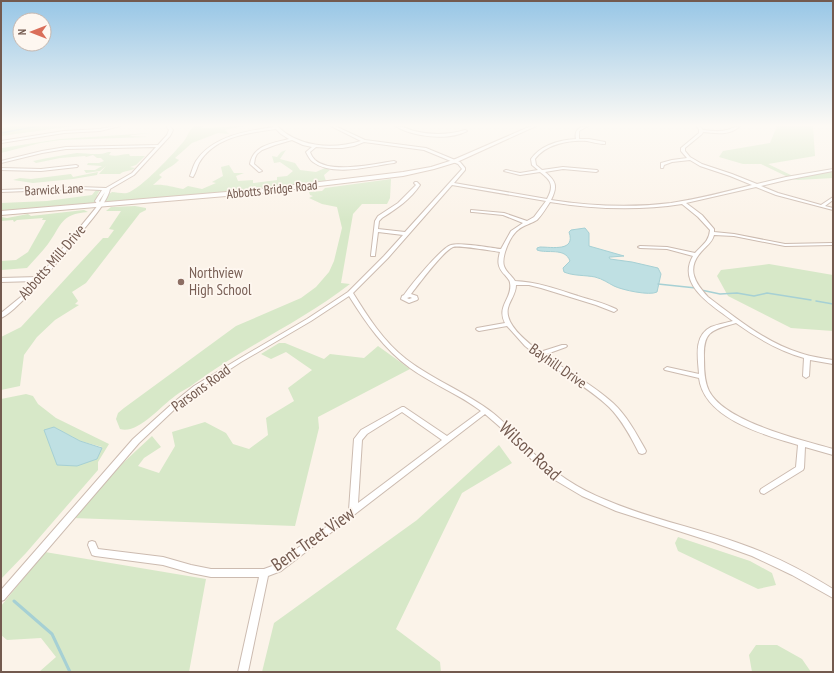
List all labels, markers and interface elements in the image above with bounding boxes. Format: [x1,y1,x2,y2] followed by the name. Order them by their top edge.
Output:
[12,12,52,52] north arrow
[15,29,29,35] text: N
[226,176,318,203] street label: Abbotts Bridge Road
[24,179,84,200] street label: Barwick Lane
[14,220,89,303] street label: Abbotts Mill Drive
[189,263,252,299] place label: Northview High School
[176,277,186,287] marker: Northview High School
[526,339,591,392] street label: Bayhill Drive
[167,360,234,415] street label: Parsons Road
[495,416,566,485] street label: Wilson Road
[266,501,359,576] street label: Bent Treet View

